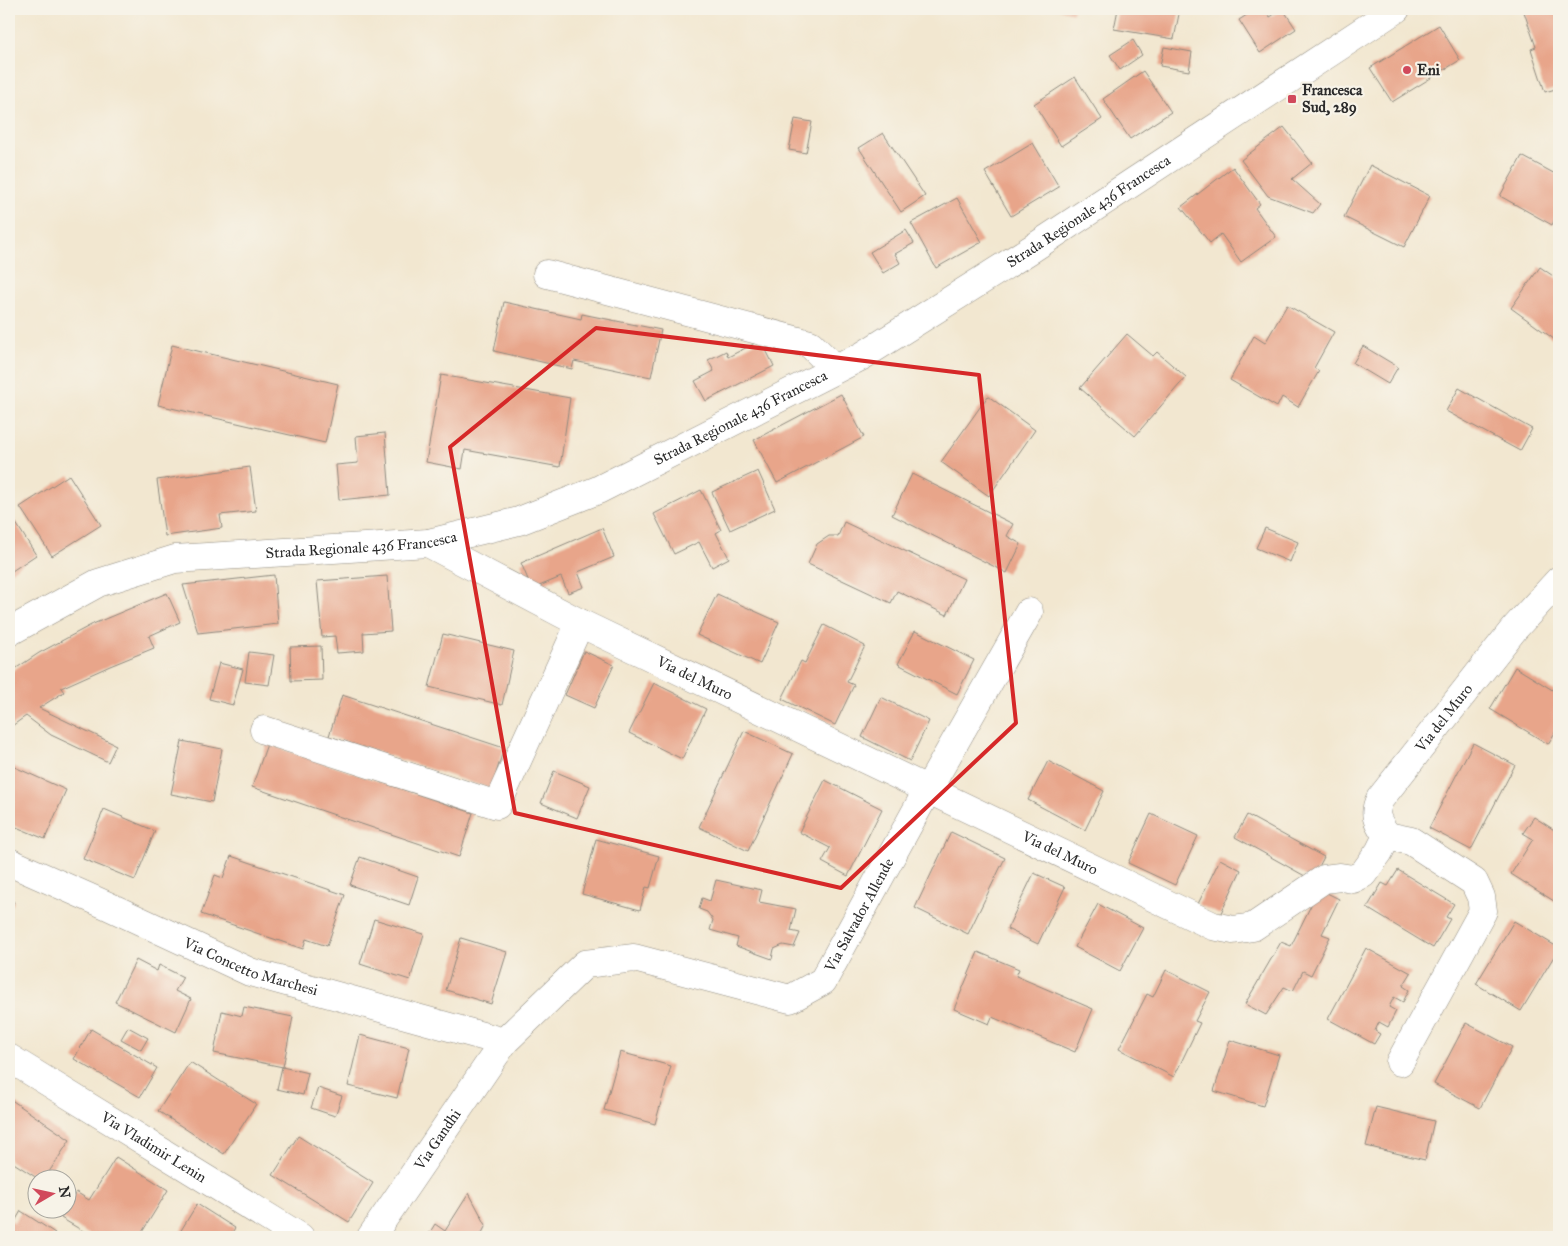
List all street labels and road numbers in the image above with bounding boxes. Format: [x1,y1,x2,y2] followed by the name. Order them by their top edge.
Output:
[1003,151,1174,271] street label: Strada Regionale 436 Francesca
[651,366,831,469] street label: Strada Regionale 436 Francesca
[265,527,459,562] street label: Strada Regionale 436 Francesca
[653,652,736,704] street label: Via del Muro
[1411,680,1477,756] street label: Via del Muro
[1018,827,1101,879] street label: Via del Muro
[820,855,898,976] street label: Via Salvador Allende
[180,933,320,999] street label: Via Concetto Marchesi
[410,1106,465,1174] street label: Via Gandhi
[97,1107,210,1186] street label: Via Vladimir Lenin

